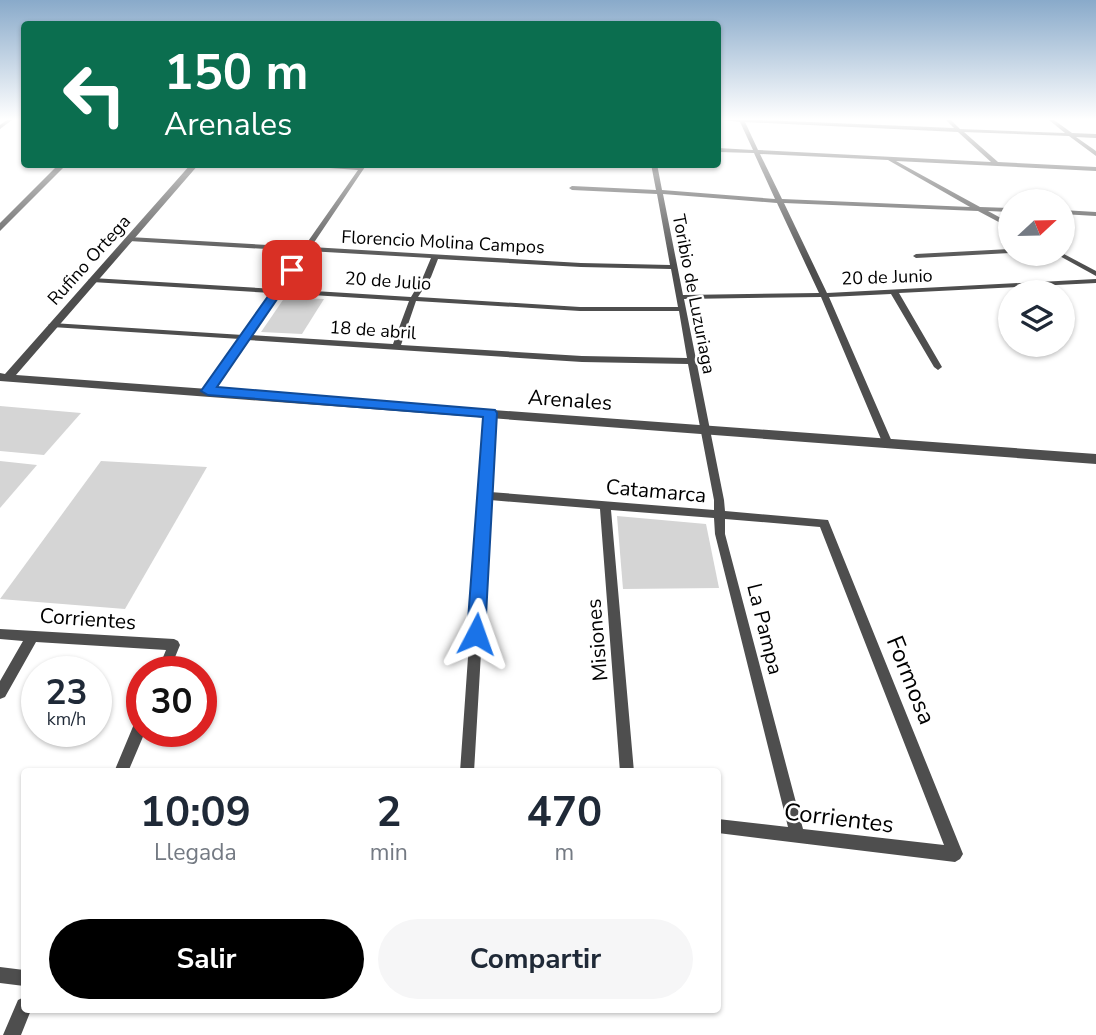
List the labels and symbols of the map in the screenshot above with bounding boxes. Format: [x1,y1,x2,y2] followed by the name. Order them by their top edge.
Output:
[998,189,1074,266] north arrow
[42,210,136,310] street label: Rufino Ortega
[667,212,721,376] street label: Toribio de Luzuriaga
[341,225,545,259] street label: Florencio Molina Campos
[262,240,322,300] pin
[841,263,933,291] street label: 20 de Junio
[344,266,432,296] street label: 20 de Julio
[329,315,418,345] street label: 18 de abril
[527,383,613,417] street label: Arenales
[605,473,707,509] street label: Catamarca
[740,580,790,678] street label: La Pampa
[439,597,513,671] position arrow
[579,598,615,682] street label: Misiones
[39,602,137,636] street label: Corrientes
[879,631,943,729] street label: Formosa
[126,656,217,747] speed limit sign: 30
[782,795,896,841] street label: Corrientes

